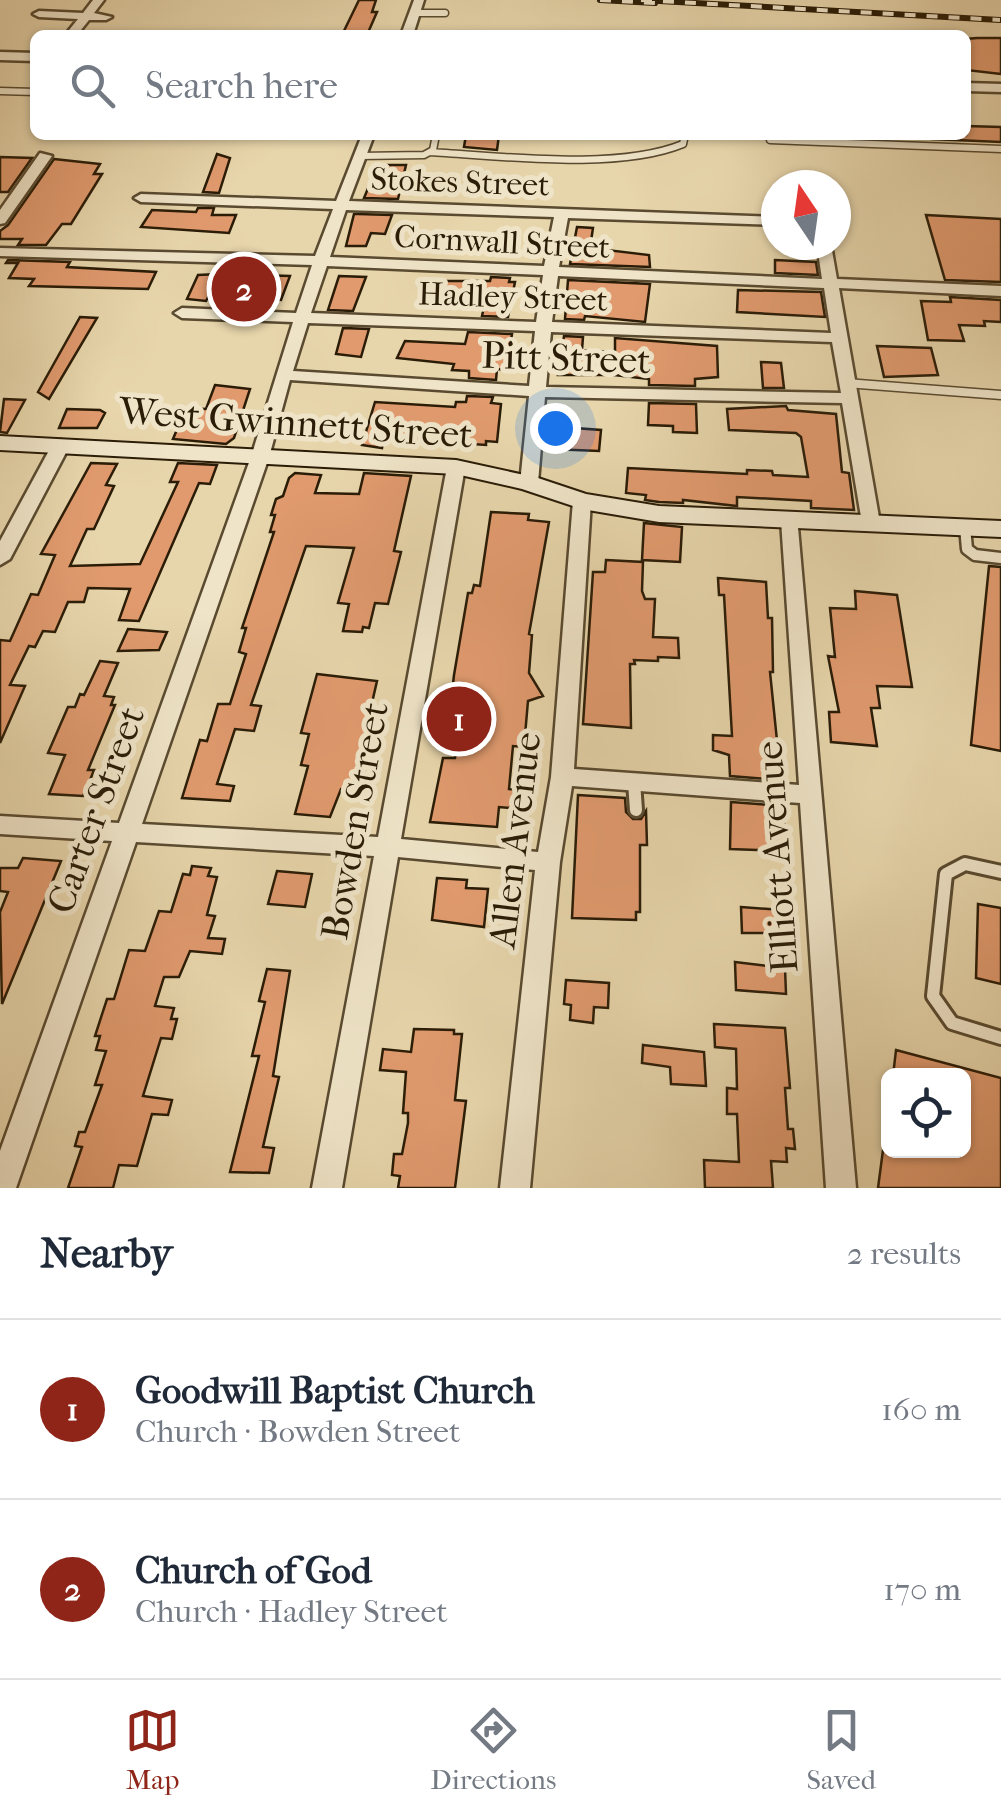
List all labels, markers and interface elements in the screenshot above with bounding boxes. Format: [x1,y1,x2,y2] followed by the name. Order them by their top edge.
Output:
[30,30,971,140] search box
[65,58,120,113] icon: search
[145,63,338,108] text: Search here
[370,160,551,204] street label: Stokes Street
[761,170,851,260] north arrow
[393,218,612,266] street label: Cornwall Street
[212,252,276,326] pin: 2
[417,275,609,319] street label: Hadley Street
[481,333,652,383] street label: Pitt Street
[117,388,475,458] street label: West Gwinnett Street
[530,403,581,454] your location
[426,682,492,756] pin: 1
[312,698,398,943] street label: Bowden Street
[38,700,154,919] street label: Carter Street
[479,730,551,952] street label: Allen Avenue
[746,740,808,974] street label: Elliott Avenue
[881,1068,971,1158] map controls
[881,1068,971,1158] button: locate
[40,1229,172,1278] text: Nearby
[847,1235,961,1272] text: 2 results
[135,1368,535,1413] text: Goodwill Baptist Church
[67,1391,78,1428] text: 1
[881,1391,961,1428] text: 160 m
[135,1413,460,1450] text: Church · Bowden Street
[135,1548,372,1593] text: Church of God
[64,1571,81,1608] text: 2
[883,1571,961,1608] text: 170 m
[135,1593,448,1630] text: Church · Hadley Street
[125,1703,180,1796] tab: Map
[430,1703,556,1796] tab: Directions
[806,1703,876,1796] tab: Saved

